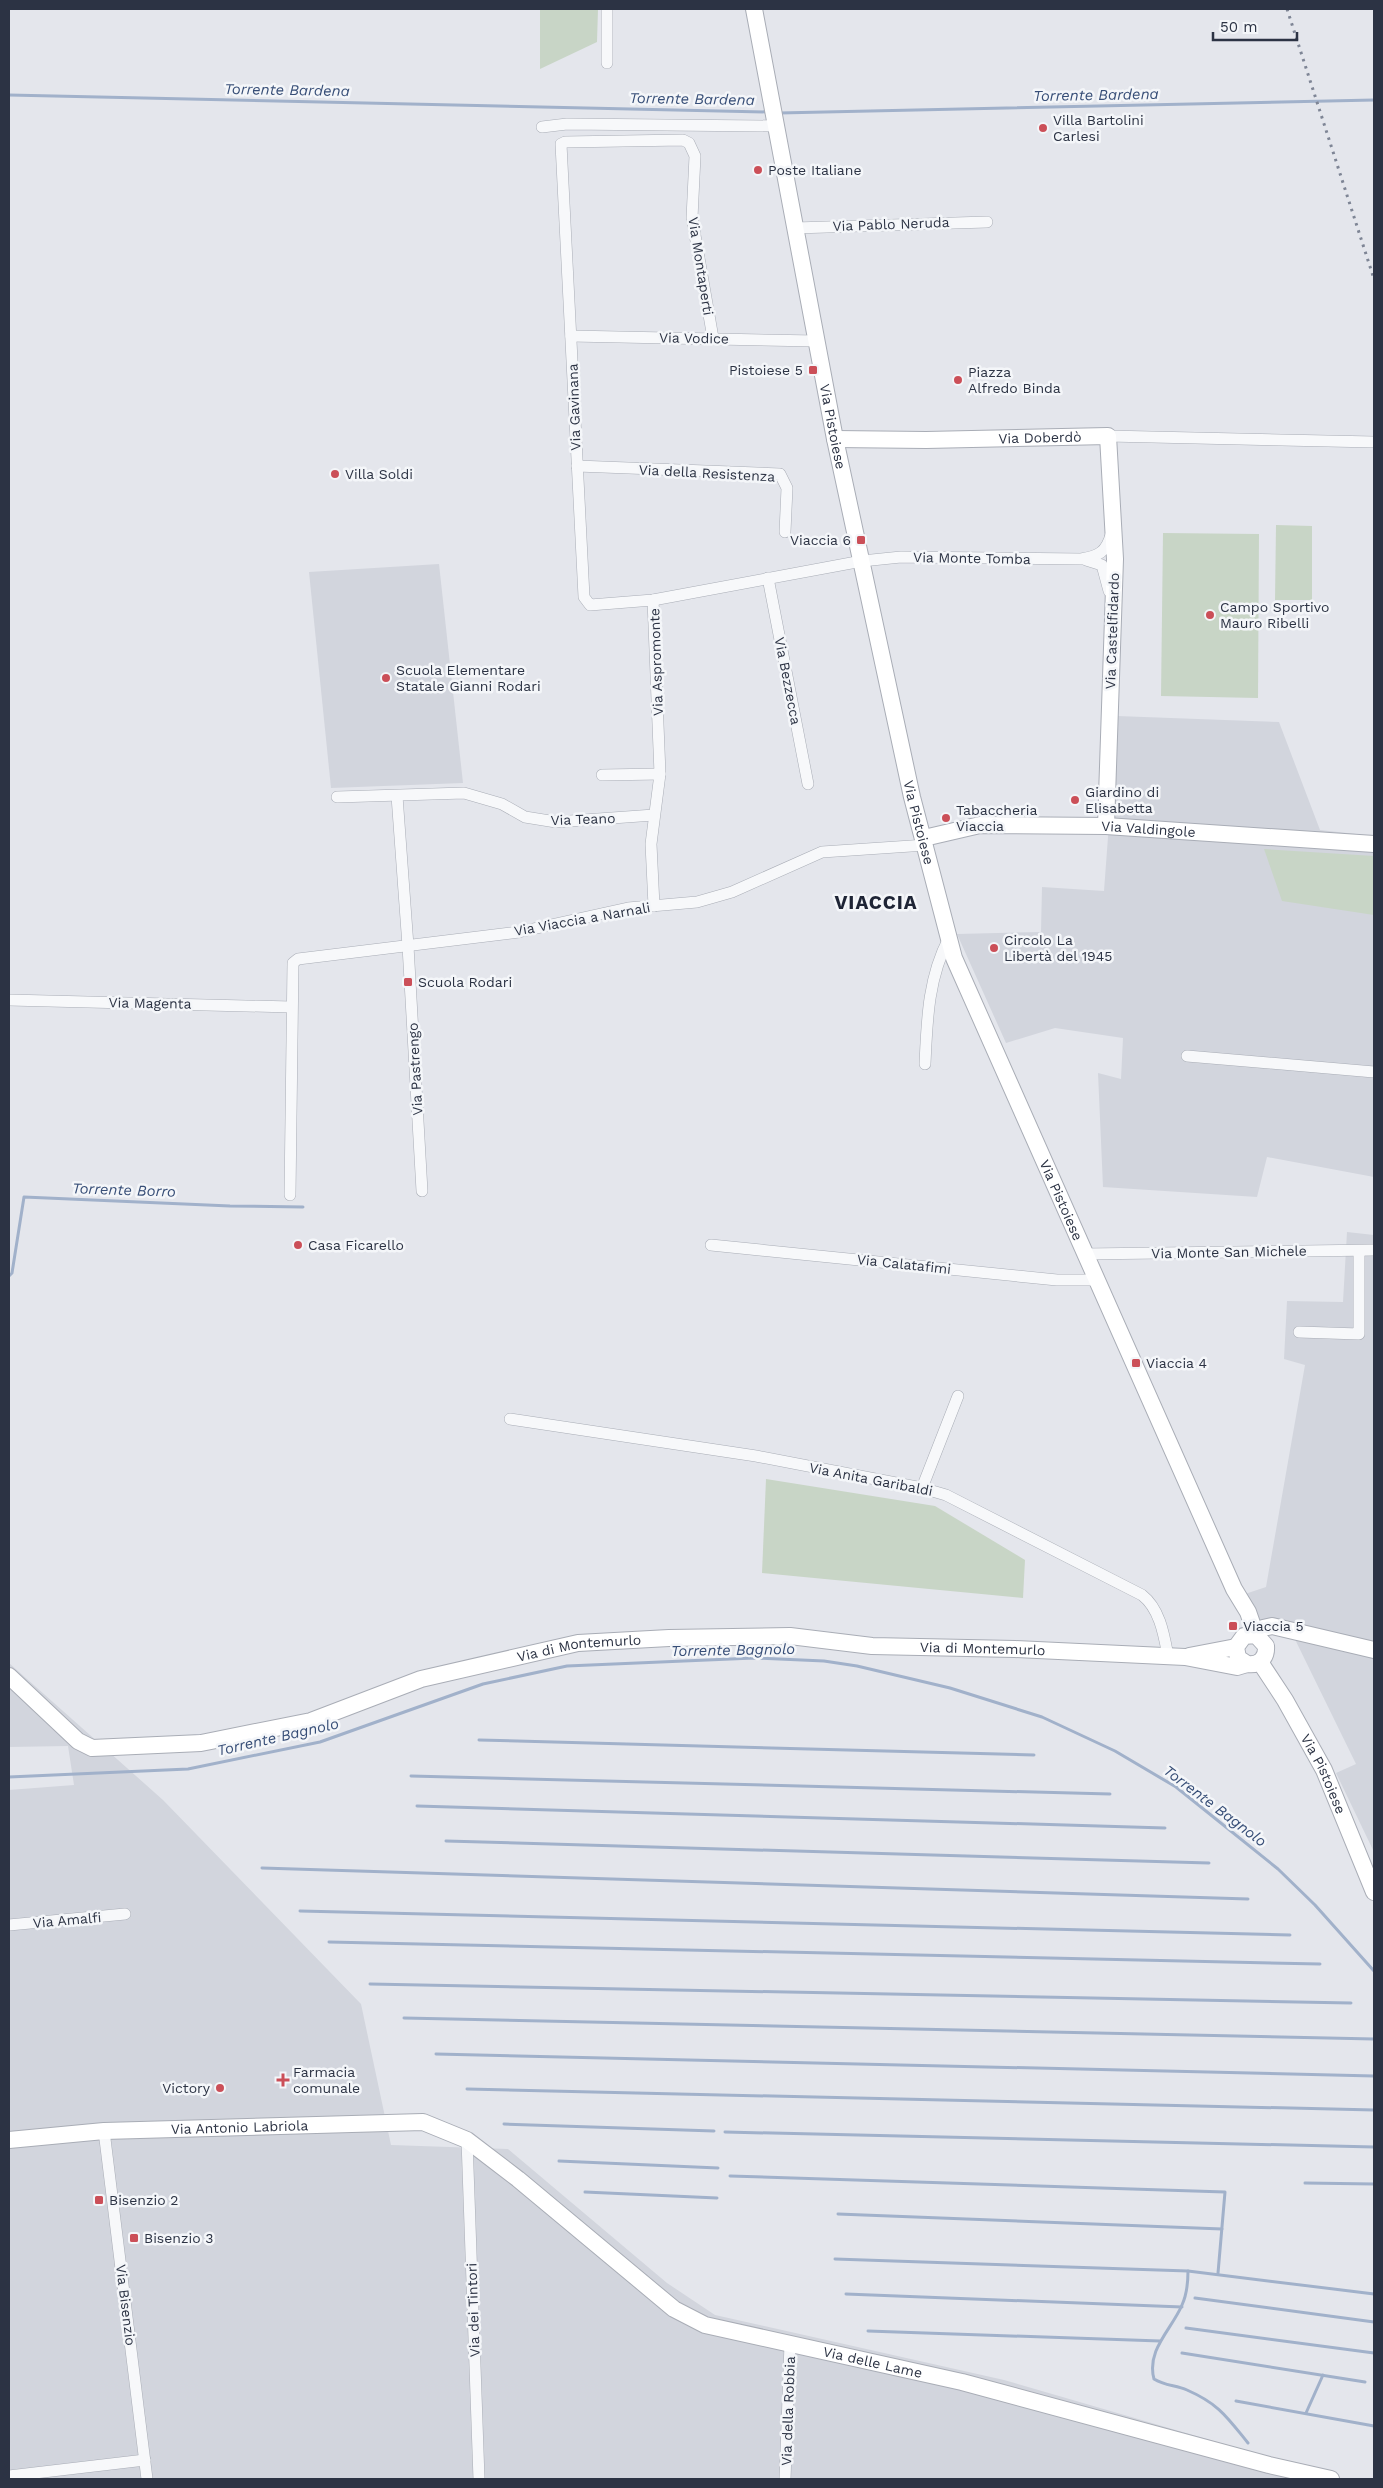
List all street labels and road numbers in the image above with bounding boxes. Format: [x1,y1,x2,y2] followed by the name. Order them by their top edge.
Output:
[832,214,950,234] street label: Via Pablo Neruda
[685,216,717,316] street label: Via Montaperti
[659,329,729,347] street label: Via Vodice
[564,363,584,451] street label: Via Gavinana
[817,383,849,471] street label: Via Pistoiese
[998,429,1082,446] street label: Via Doberdò
[638,461,776,485] street label: Via della Resistenza
[913,549,1031,567] street label: Via Monte Tomba
[1102,572,1122,690] street label: Via Castelfidardo
[646,608,666,716] street label: Via Aspromonte
[772,636,804,726] street label: Via Bezzecca
[901,779,937,866] street label: Via Pistoiese
[550,810,616,828] street label: Via Teano
[1101,818,1196,840] street label: Via Valdingole
[513,899,651,939] street label: Via Viaccia a Narnali
[108,994,192,1012] street label: Via Magenta
[405,1022,425,1116] street label: Via Pastrengo
[1037,1157,1086,1243] street label: Via Pistoiese
[1151,1243,1307,1261] street label: Via Monte San Michele
[856,1251,952,1277] street label: Via Calatafimi
[808,1459,934,1499] street label: Via Anita Garibaldi
[515,1632,642,1665] street label: Via di Montemurlo
[920,1639,1046,1658] street label: Via di Montemurlo
[1298,1731,1349,1816] street label: Via Pistoiese
[32,1909,102,1931] street label: Via Amalfi
[171,2117,309,2137] street label: Via Antonio Labriola
[113,2263,139,2347] street label: Via Bisenzio
[463,2263,483,2357] street label: Via dei Tintori
[822,2343,924,2381] street label: Via delle Lame
[778,2356,798,2466] street label: Via della Robbia

